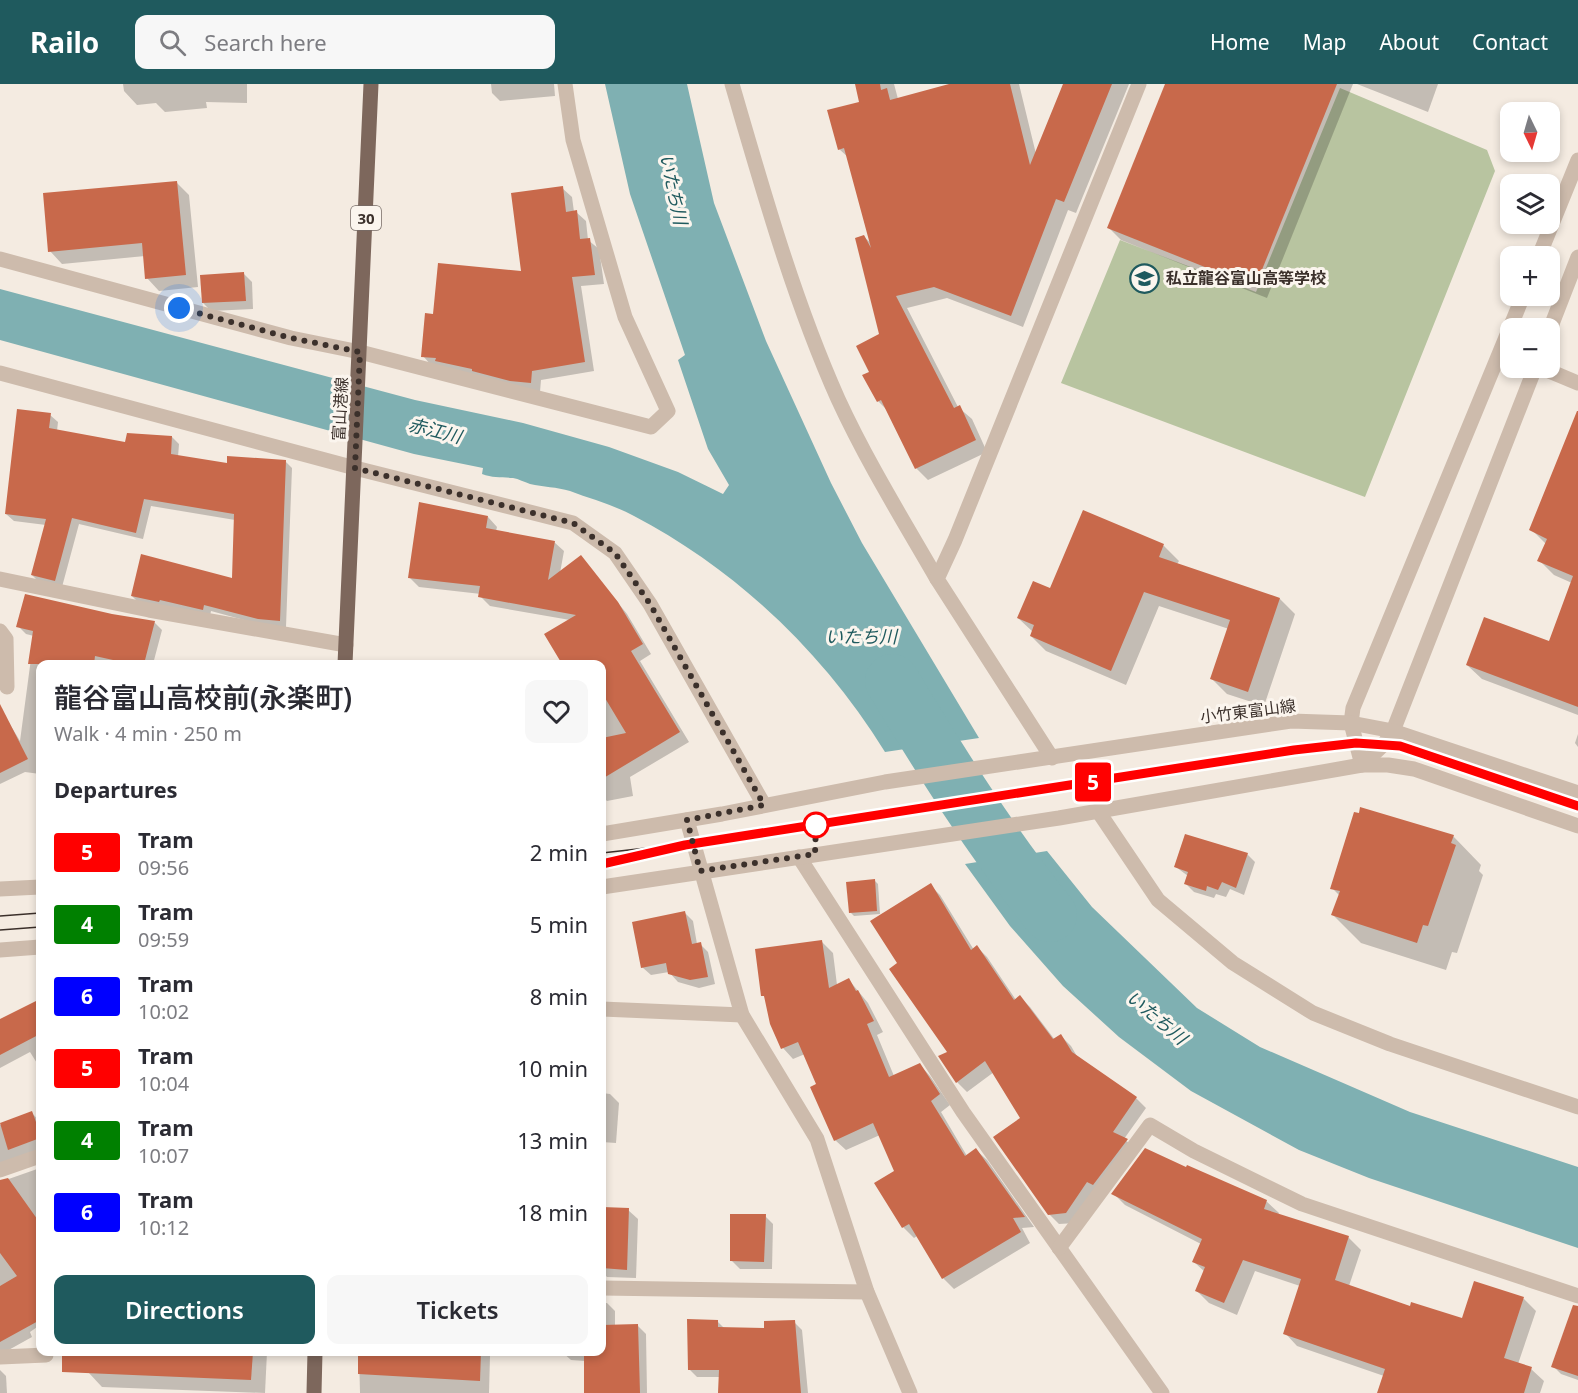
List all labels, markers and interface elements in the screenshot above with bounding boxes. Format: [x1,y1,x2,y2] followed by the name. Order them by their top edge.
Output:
[135,15,555,69] search box
[30,23,99,61] text: Railo
[156,26,189,59] icon: search
[204,27,327,57] text: Search here
[1210,28,1270,56] text: Home
[1303,28,1346,56] text: Map
[1379,28,1439,56] text: About
[1472,28,1548,56] text: Contact
[1500,102,1560,162] north arrow
[1500,102,1560,378] map controls
[655,151,694,229] water label: いたち川
[1500,174,1560,234] button: layers
[351,206,381,230] road number: 30
[1500,246,1560,306] button: +
[1129,262,1161,294] school or university icon: 私立龍谷富山高等学校
[1166,267,1326,289] place label: 私立龍谷富山高等学校
[164,293,194,323] your location
[1500,318,1560,378] button: −
[327,376,353,442] street label: 富山港線
[406,412,466,449] water label: 赤江川
[825,624,899,648] water label: いたち川
[54,678,352,716] text: 龍谷富山高校前(永楽町)
[525,680,588,743] button: heart
[1199,694,1297,728] street label: 小竹東富山線
[54,720,242,747] text: Walk · 4 min · 250 m
[1074,762,1112,802] line badge: 5
[1087,768,1099,796] text: 5
[54,774,178,804] text: Departures
[803,812,829,838] unlabelled marker
[138,824,194,854] text: Tram
[530,837,588,867] text: 2 min
[81,838,93,866] text: 5
[138,854,189,881] text: 09:56
[138,896,194,926] text: Tram
[530,909,588,939] text: 5 min
[81,910,93,938] text: 4
[138,926,189,953] text: 09:59
[138,968,194,998] text: Tram
[530,981,588,1011] text: 8 min
[81,982,93,1010] text: 6
[1122,985,1194,1051] water label: いたち川
[138,998,189,1025] text: 10:02
[138,1040,194,1070] text: Tram
[517,1053,588,1083] text: 10 min
[81,1054,93,1082] text: 5
[138,1070,189,1097] text: 10:04
[138,1112,194,1142] text: Tram
[517,1125,588,1155] text: 13 min
[81,1126,93,1154] text: 4
[138,1142,189,1169] text: 10:07
[138,1184,194,1214] text: Tram
[517,1197,588,1227] text: 18 min
[81,1198,93,1226] text: 6
[138,1214,189,1241] text: 10:12
[54,1275,315,1344] button: Directions
[327,1275,588,1344] button: Tickets

